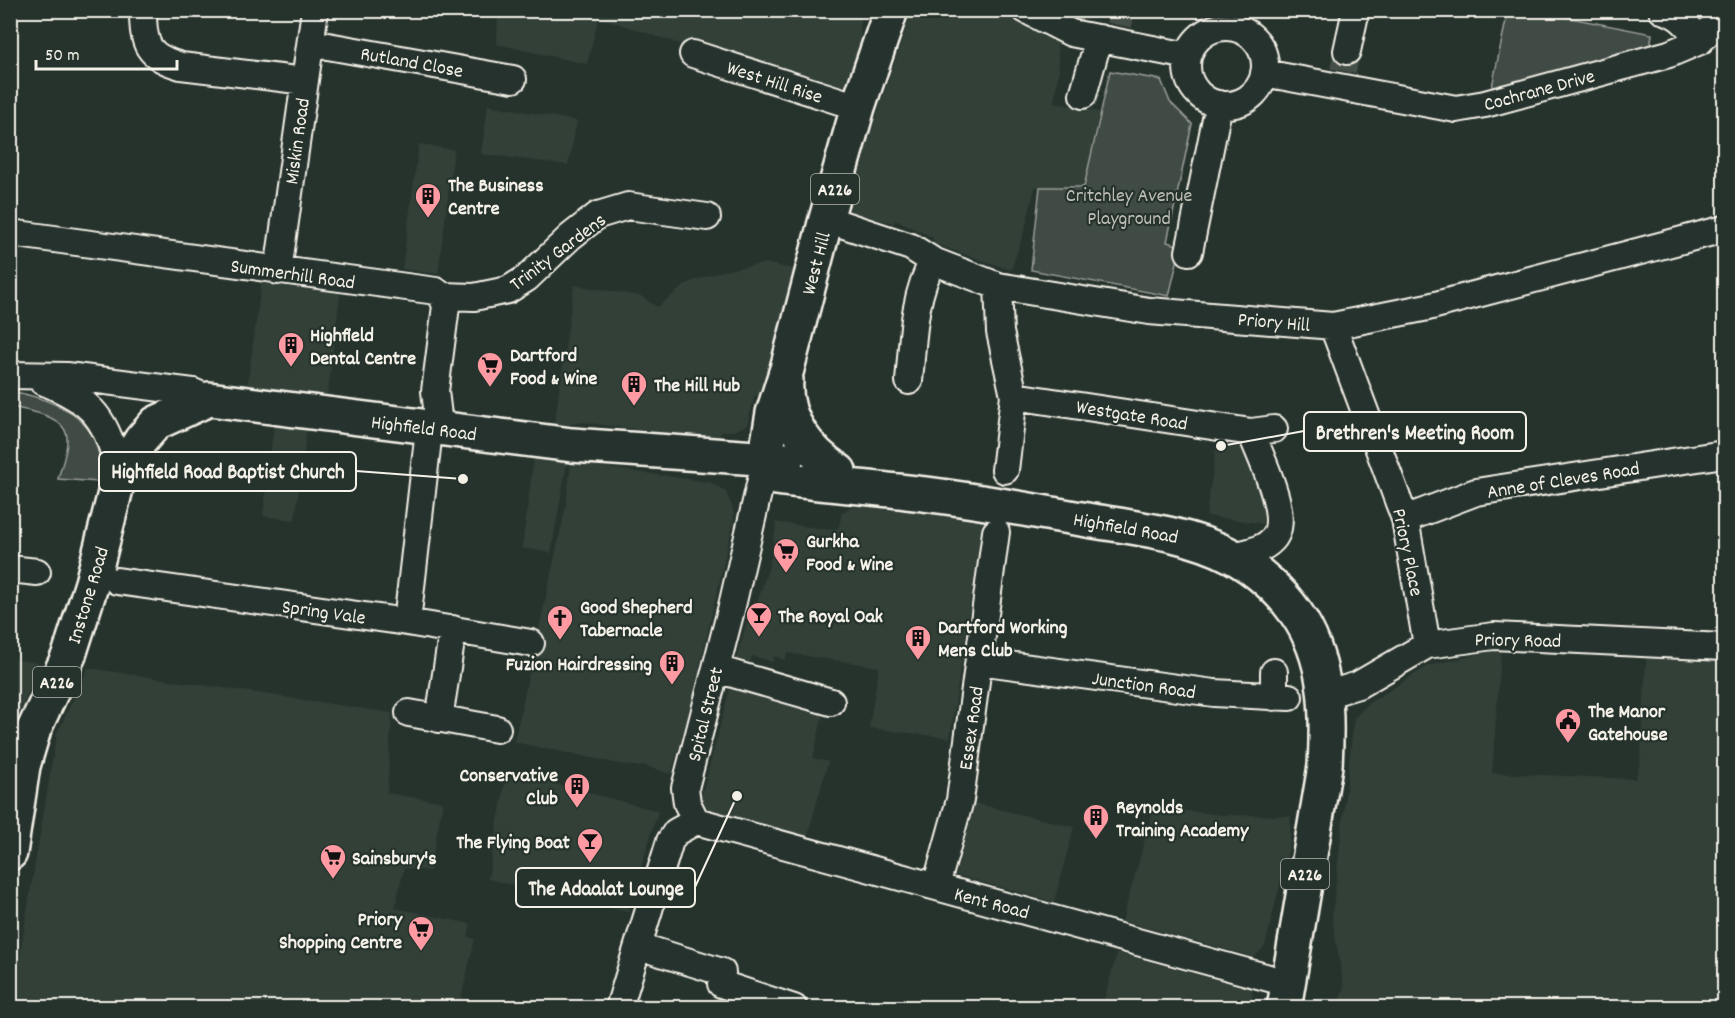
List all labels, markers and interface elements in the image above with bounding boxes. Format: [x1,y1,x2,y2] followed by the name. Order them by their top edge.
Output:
[36,33,177,71] scale bar
[358,41,465,87] street label: Rutland Close
[45,44,80,69] text: 50 m
[723,55,826,113] street label: West Hill Rise
[1481,64,1599,120] street label: Cochrane Drive
[279,96,319,186] street label: Miskin Road
[448,173,544,224] place label: The Business Centre
[811,174,859,204] road number: A226
[413,181,443,219] building icon: The Business Centre
[1066,183,1192,234] park label: Critchley Avenue Playground
[505,208,613,299] street label: Trinity Gardens
[796,229,840,298] street label: West Hill
[229,253,357,299] street label: Summerhill Road
[1236,307,1311,341] street label: Priory Hill
[310,323,416,374] place label: Highfield Dental Centre
[276,330,306,368] building icon: Highfield Dental Centre
[510,343,597,394] place label: Dartford Food & Wine
[475,350,505,388] supermarket icon: Dartford Food & Wine
[619,369,649,407] building icon: The Hill Hub
[654,373,740,401] place label: The Hill Hub
[1074,394,1189,440] street label: Westgate Road
[369,410,478,450] street label: Highfield Road
[1304,412,1526,451] callout: Brethren's Meeting Room
[1316,420,1514,450] text: Brethren's Meeting Room
[99,452,356,491] callout: Highfield Road Baptist Church
[1485,456,1642,508] street label: Anne of Cleves Road
[111,459,345,489] text: Highfield Road Baptist Church
[1383,506,1429,599] street label: Priory Place
[1071,507,1180,553] street label: Highfield Road
[806,529,893,580] place label: Gurkha Food & Wine
[771,536,801,574] supermarket icon: Gurkha Food & Wine
[62,544,118,648] street label: Instone Road
[280,594,367,634] street label: Spring Vale
[580,595,693,646] place label: Good Shepherd Tabernacle
[744,600,774,638] bar icon: The Royal Oak
[545,603,575,641] church icon: Good Shepherd Tabernacle
[778,604,883,632] place label: The Royal Oak
[938,615,1068,666] place label: Dartford Working Mens Club
[903,623,933,661] building icon: Dartford Working Mens Club
[1474,627,1561,657] street label: Priory Road
[657,648,687,686] building icon: Fuzion Hairdressing
[506,652,652,680] place label: Fuzion Hairdressing
[682,665,732,765] street label: Spital Street
[1090,666,1197,708] street label: Junction Road
[33,667,81,697] road number: A226
[953,685,993,772] street label: Essex Road
[1588,699,1668,750] place label: The Manor Gatehouse
[1553,706,1583,744] public building icon: The Manor Gatehouse
[459,763,558,814] place label: Conservative Club
[562,771,592,809] building icon: Conservative Club
[1116,795,1249,846] place label: Reynolds Training Academy
[1081,802,1111,840] building icon: Reynolds Training Academy
[575,826,605,864] bar icon: The Flying Boat
[456,830,571,858] place label: The Flying Boat
[318,842,348,880] supermarket icon: Sainsbury's
[352,846,437,874] place label: Sainsbury's
[1281,859,1329,889] road number: A226
[516,868,695,907] callout: The Adaalat Lounge
[528,876,684,906] text: The Adaalat Lounge
[951,881,1032,928] street label: Kent Road
[279,907,403,958] place label: Priory Shopping Centre
[406,914,436,952] supermarket icon: Priory Shopping Centre

